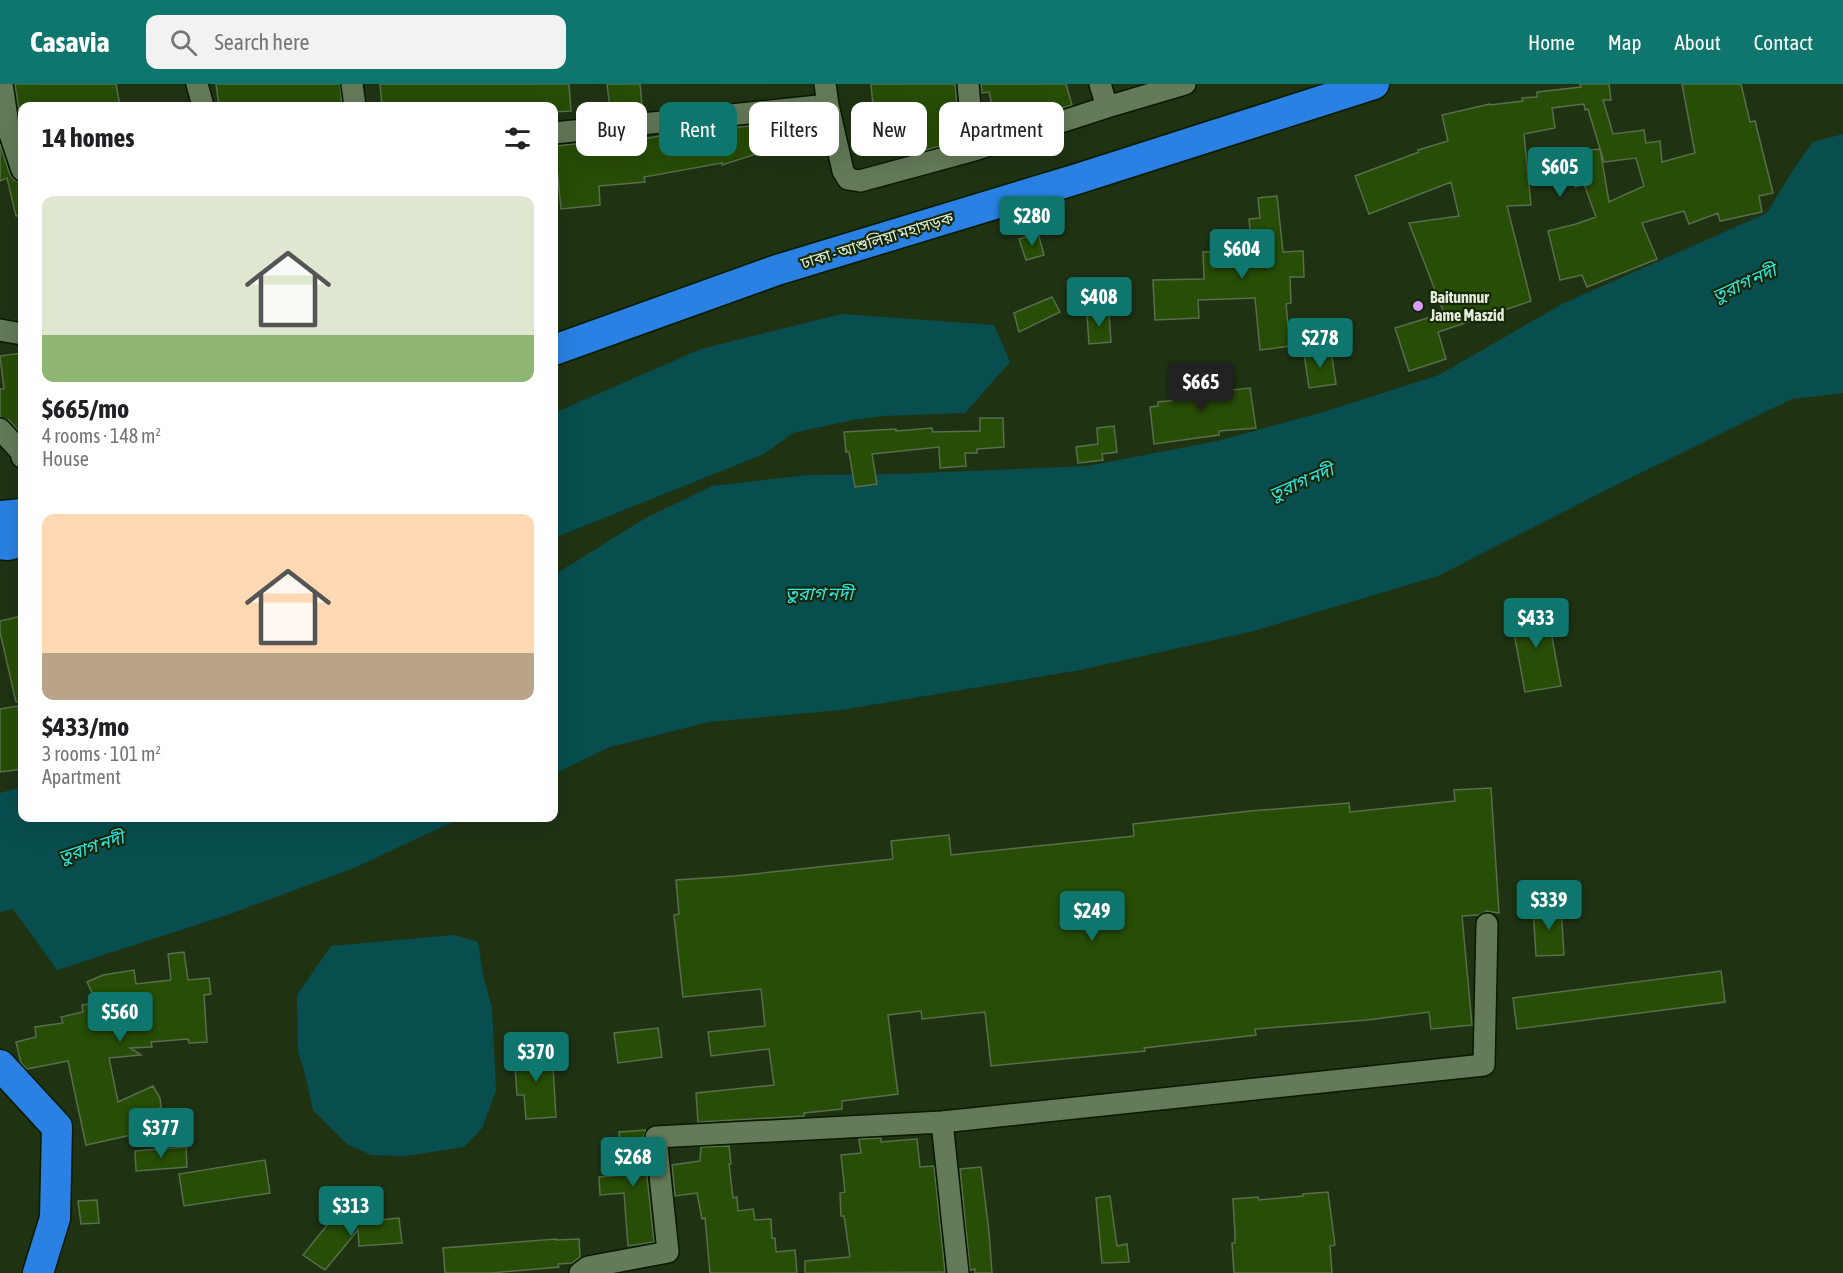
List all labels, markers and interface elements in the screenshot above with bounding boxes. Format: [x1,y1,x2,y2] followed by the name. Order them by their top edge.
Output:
[146,15,566,69] search box
[30,26,110,58] text: Casavia
[167,26,200,59] icon: search
[215,29,309,55] text: Search here
[1528,30,1575,54] text: Home
[1608,30,1642,54] text: Map
[1675,30,1721,54] text: About
[1754,30,1813,54] text: Contact
[576,102,647,156] chip: Buy
[659,102,737,156] chip: Rent
[749,102,839,156] chip: Filters
[851,102,927,156] chip: New
[939,102,1064,156] chip: Apartment
[501,122,534,155] icon: filters
[42,123,135,153] text: 14 homes
[1524,147,1596,198] pin: $605
[1542,155,1578,178] text: $605
[996,196,1068,247] pin: $280
[1014,204,1050,227] text: $280
[798,208,956,272] street label: ঢাকা - আশুলিয়া মহাসড়ক
[1206,229,1278,280] pin: $604
[234,235,342,343] icon: home
[1224,237,1260,260] text: $604
[1709,258,1783,307] water label: তুরাগ নদী
[1063,277,1135,328] pin: $408
[1081,285,1117,308] text: $408
[1429,288,1505,324] place label: Baitunnur Jame Maszid
[1411,299,1425,313] marker: Baitunnur Jame Maszid
[1284,318,1356,369] pin: $278
[1302,326,1338,349] text: $278
[1165,362,1237,413] pin: $665
[1183,370,1219,393] text: $665
[42,394,129,424] text: $665/mo
[42,424,161,447] text: 4 rooms · 148 m²
[42,447,89,470] text: House
[1266,458,1340,506] water label: তুরাগ নদী
[234,553,342,661] icon: home
[785,583,856,604] water label: তুরাগ নদী
[1500,598,1572,649] pin: $433
[1518,606,1554,629] text: $433
[42,712,129,742] text: $433/mo
[42,742,161,765] text: 3 rooms · 101 m²
[42,765,121,788] text: Apartment
[55,826,130,868] water label: তুরাগ নদী
[1513,880,1585,931] pin: $339
[1531,888,1567,911] text: $339
[1056,891,1128,942] pin: $249
[1074,899,1110,922] text: $249
[84,992,156,1043] pin: $560
[102,1000,138,1023] text: $560
[500,1032,572,1083] pin: $370
[518,1040,554,1063] text: $370
[125,1108,197,1159] pin: $377
[143,1116,179,1139] text: $377
[597,1137,669,1188] pin: $268
[615,1145,651,1168] text: $268
[315,1186,387,1237] pin: $313
[333,1194,369,1217] text: $313

